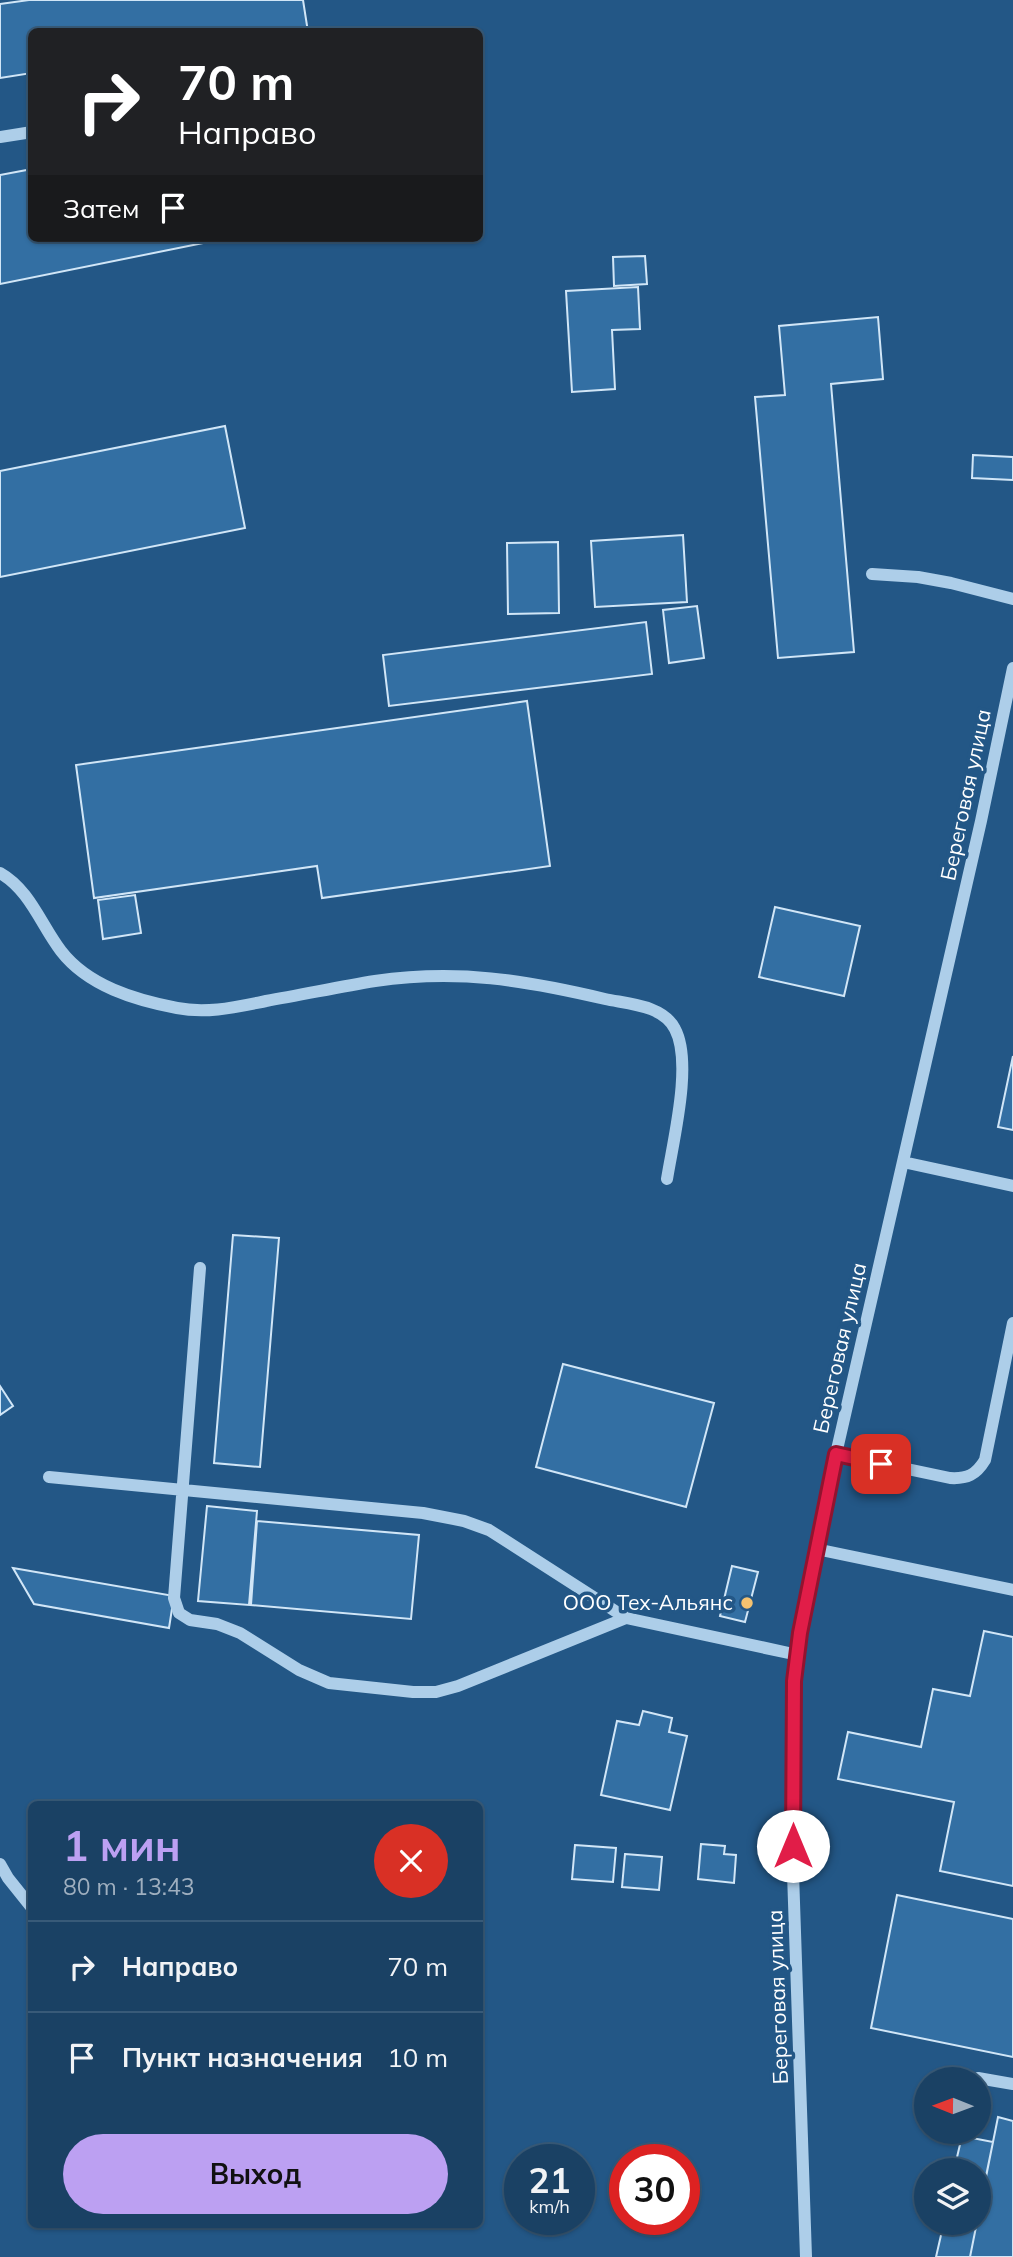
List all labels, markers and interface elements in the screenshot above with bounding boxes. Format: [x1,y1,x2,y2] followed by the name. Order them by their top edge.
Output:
[178,51,294,112] text: 70 m
[63,56,154,147] icon: right
[178,112,317,152] text: Направо
[154,189,192,227] icon: arrive
[63,192,140,225] text: Затем
[934,707,996,883] street label: Береговая улица
[807,1260,871,1436] street label: Береговая улица
[851,1434,911,1494] pin
[862,1445,900,1483] icon: arrive
[563,1589,733,1615] place label: ООО Тех-Альянс
[739,1595,755,1611] marker: ООО Тех-Альянс
[756,1809,830,1883] position arrow
[63,1819,181,1872] text: 1 мин
[374,1824,448,1898] button: close
[63,1872,195,1901] text: 80 m · 13:43
[761,1909,793,2085] street label: Береговая улица
[63,1948,101,1986] icon: right
[122,1950,238,1983] text: Направо
[387,1950,448,1983] text: 70 m
[63,2039,101,2077] icon: arrive
[122,2041,363,2074] text: Пункт назначения
[387,2041,448,2074] text: 10 m
[914,2067,990,2144] north arrow
[914,2067,991,2235] map controls
[63,2134,448,2214] button: Выход
[609,2144,700,2235] speed limit sign: 30
[528,2158,571,2202] text: 21
[914,2158,991,2235] button: layers
[529,2195,570,2218] text: km/h

